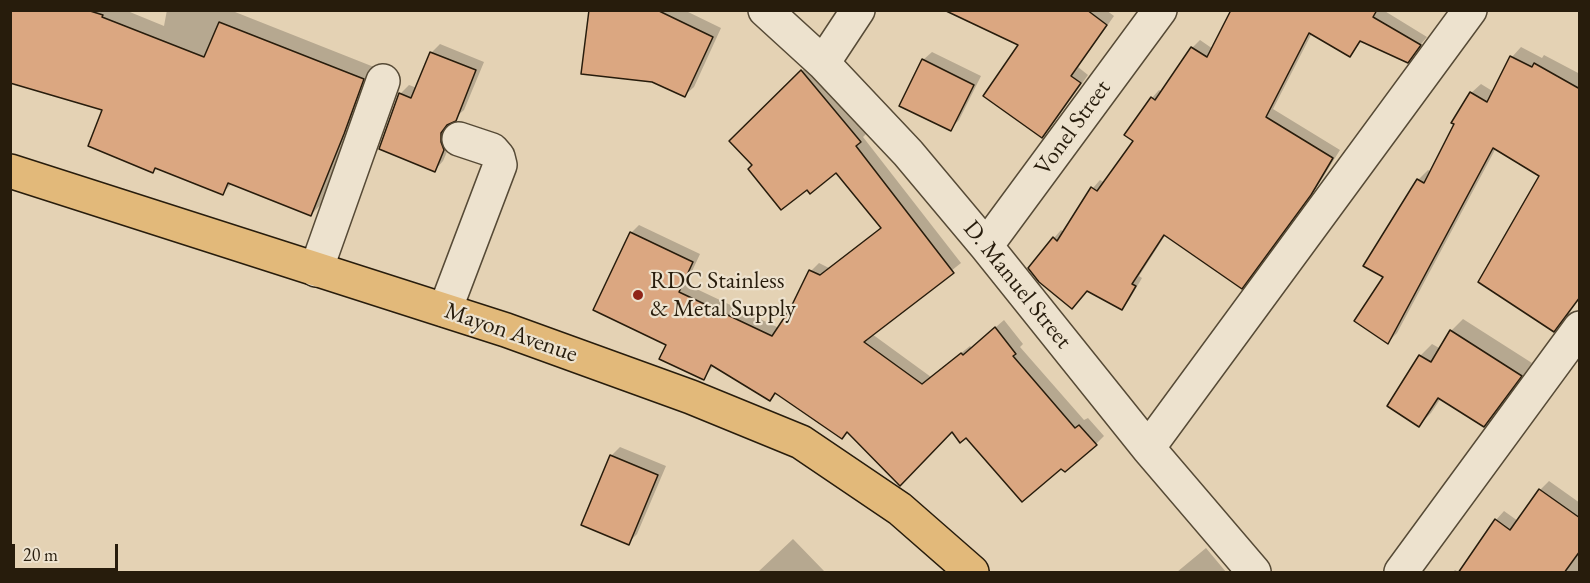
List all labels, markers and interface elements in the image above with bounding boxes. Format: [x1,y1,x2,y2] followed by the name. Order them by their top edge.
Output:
[1029,75,1117,181] street label: Vonel Street
[957,215,1077,355] street label: D. Manuel Street
[650,267,796,323] place label: RDC Stainless & Metal Supply
[631,288,645,302] marker: RDC Stainless & Metal Supply
[441,297,581,369] street label: Mayon Avenue
[15,532,122,570] scale bar
[23,543,58,566] text: 20 m

